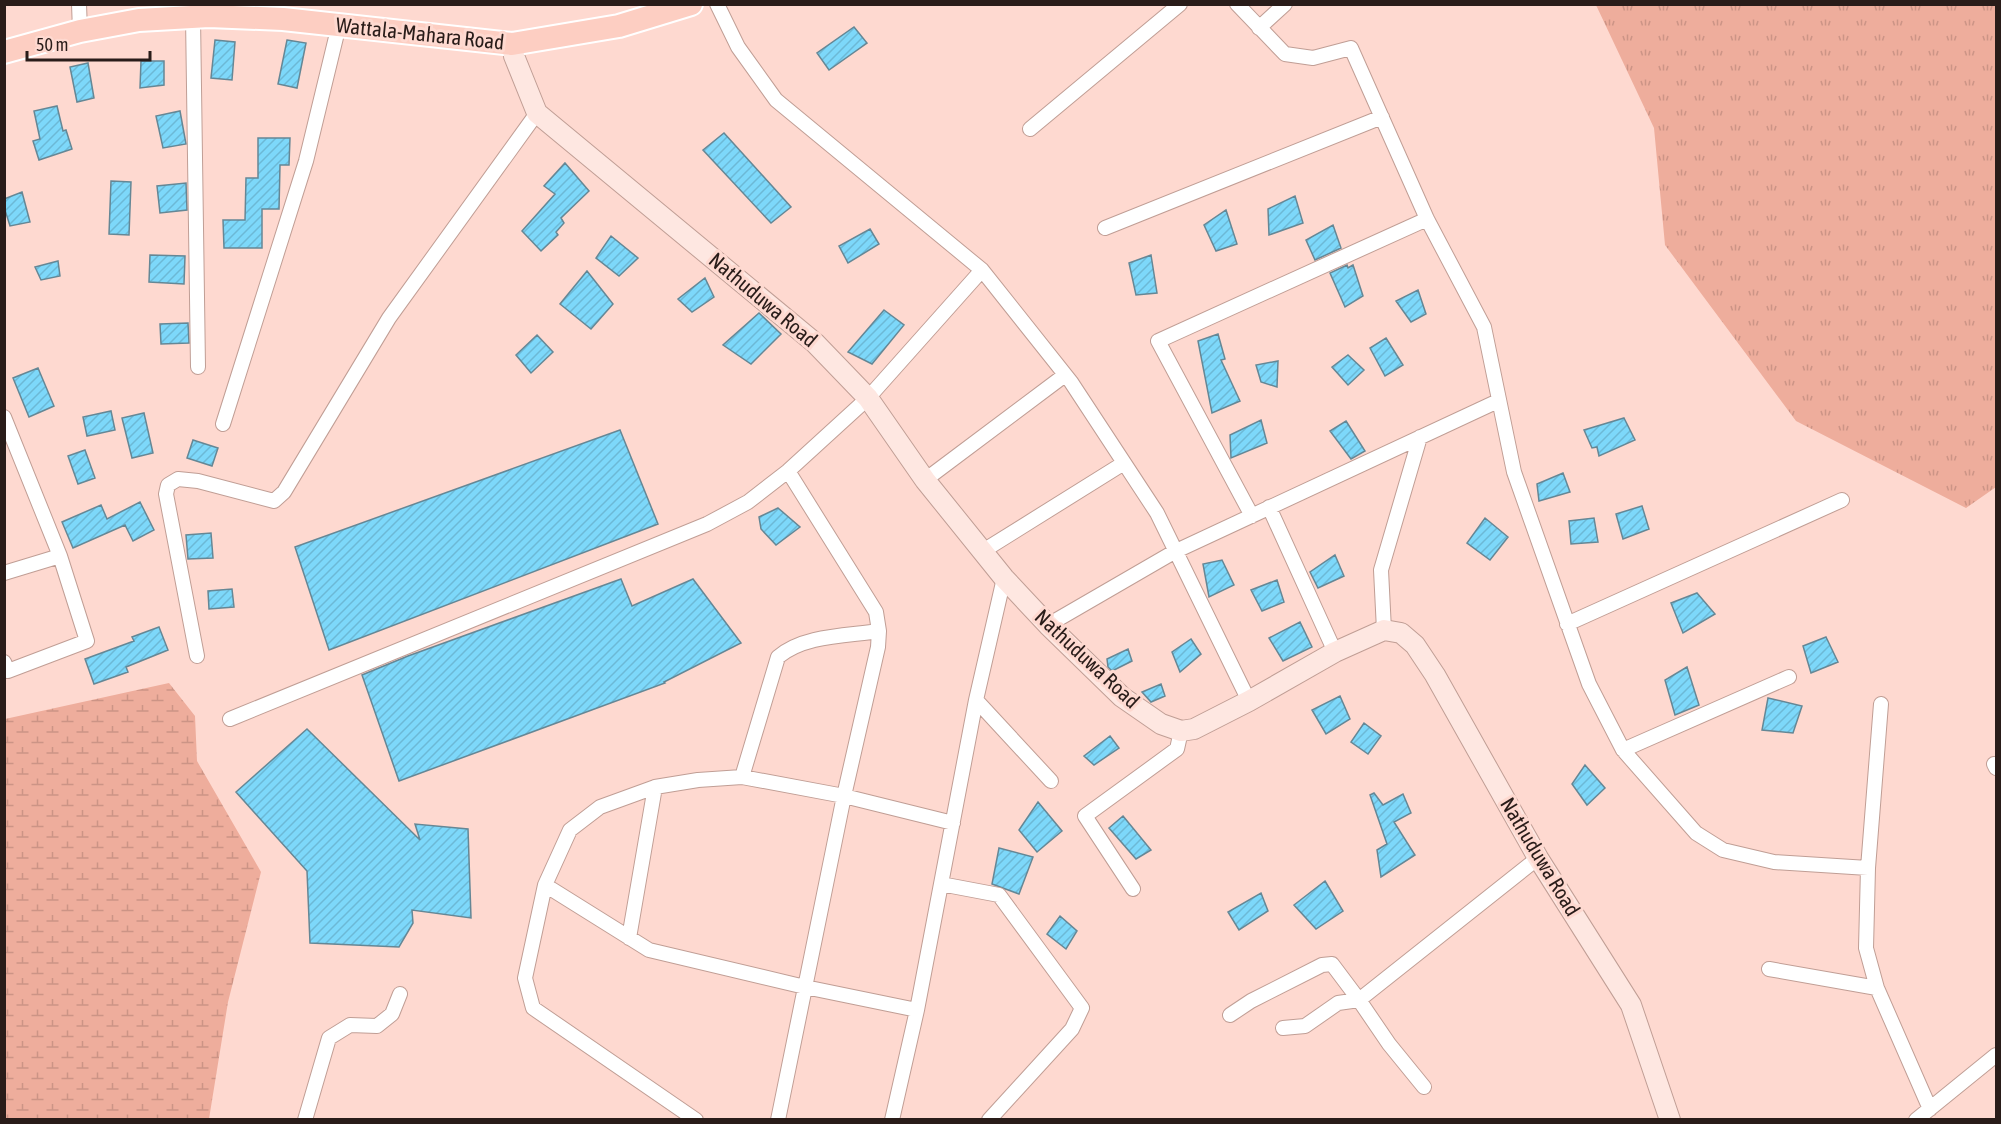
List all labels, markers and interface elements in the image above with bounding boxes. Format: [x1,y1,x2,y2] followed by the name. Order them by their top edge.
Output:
[335,12,505,54] street label: Wattala-Mahara Road
[27,24,150,62] scale bar
[36,34,68,55] text: 50 m
[705,247,823,351] street label: Nathuduwa Road
[1031,604,1145,713] street label: Nathuduwa Road
[1496,793,1586,920] street label: Nathuduwa Road

